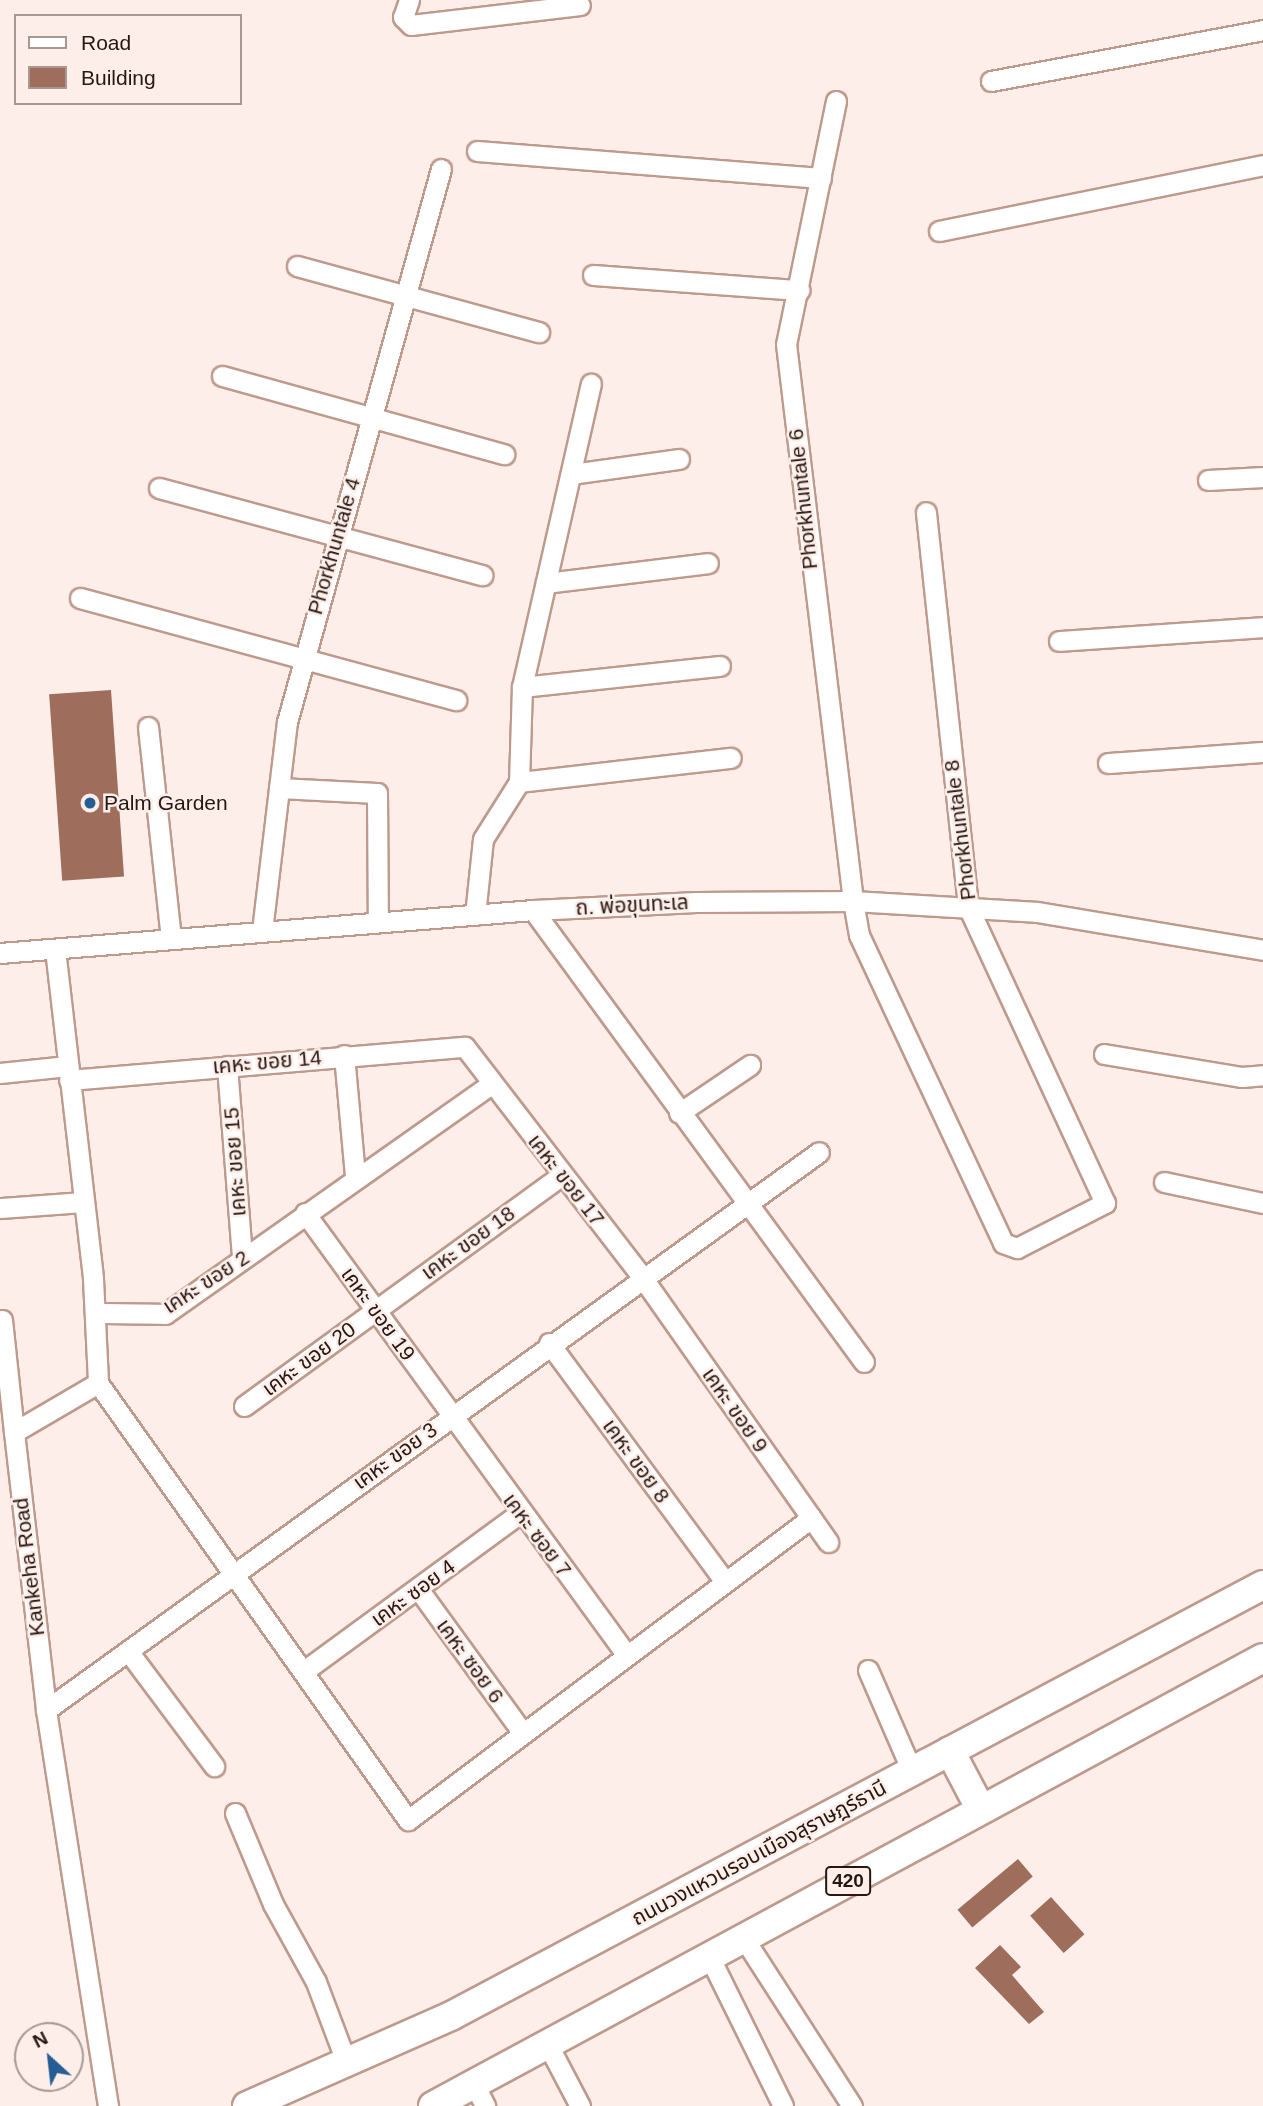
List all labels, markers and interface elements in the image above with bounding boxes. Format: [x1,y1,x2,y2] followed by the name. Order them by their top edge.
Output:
[14,14,242,105] legend
[81,31,131,54] text: Road
[81,66,156,89] text: Building
[783,427,823,571] street label: Phorkhuntale 6
[302,475,366,617] street label: Phorkhuntale 4
[939,758,981,902] street label: Phorkhuntale 8
[104,790,228,816] place label: Palm Garden
[82,795,98,811] marker: Palm Garden
[575,889,689,921] street label: ถ. พ่อขุนทะเล
[211,1045,323,1079] street label: เคหะ ขอย 14
[219,1107,251,1217] street label: เคหะ ขอย 15
[522,1129,610,1231] street label: เคหะ ขอย 17
[416,1201,520,1285] street label: เคหะ ขอย 18
[158,1245,254,1319] street label: เคหะ ขอย 2
[336,1262,420,1366] street label: เคหะ ขอย 19
[257,1317,361,1401] street label: เคหะ ขอย 20
[697,1363,773,1457] street label: เคหะ ขอย 9
[597,1414,675,1508] street label: เคหะ ขอย 8
[348,1417,442,1495] street label: เคหะ ขอย 3
[497,1488,577,1582] street label: เคหะ ซอย 7
[8,1497,50,1637] street label: Kankeha Road
[366,1554,460,1632] street label: เคหะ ซอย 4
[431,1614,509,1708] street label: เคหะ ซอย 6
[627,1775,891,1931] street label: ถนนวงแหวนรอบเมืองสุราษฎร์ธานี
[824,1866,872,1896] road number: 420
[14,2022,84,2092] north arrow
[29,2027,51,2052] text: N

